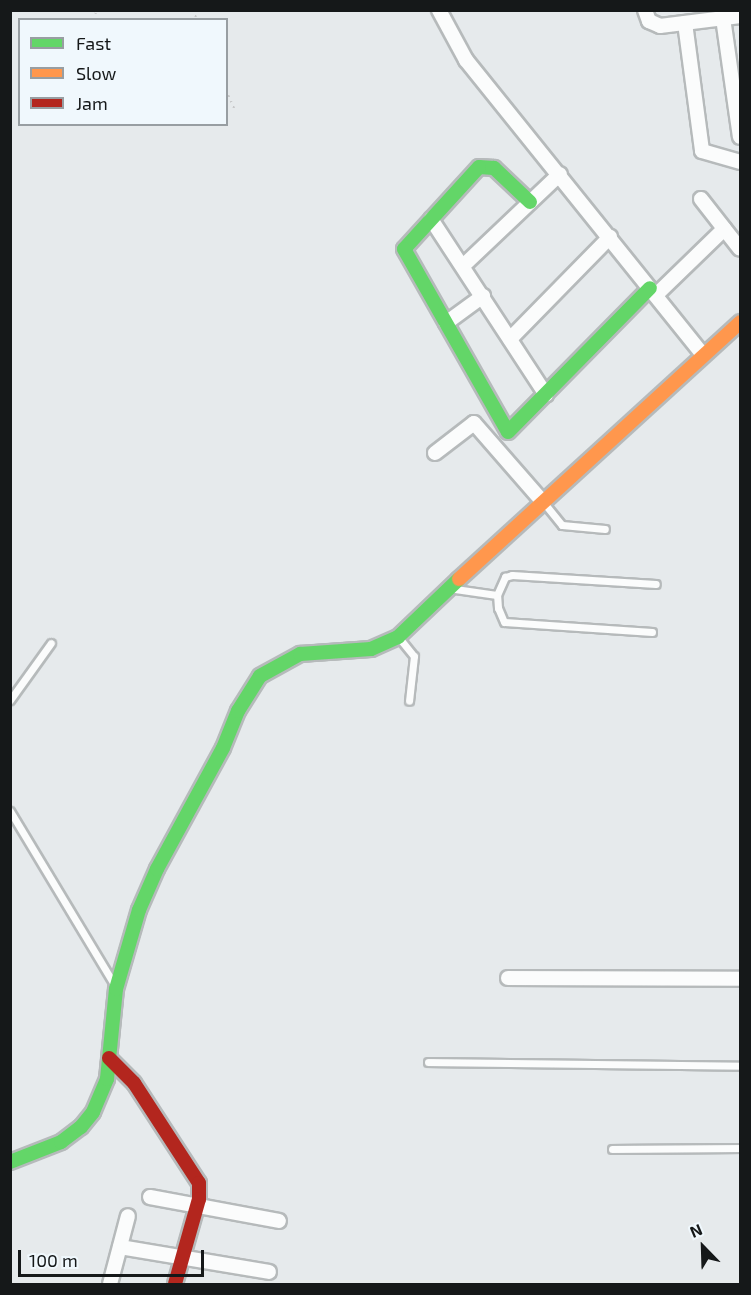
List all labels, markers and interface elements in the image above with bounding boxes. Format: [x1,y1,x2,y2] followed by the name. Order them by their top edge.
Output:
[18,18,228,126] legend
[76,32,111,54] text: Fast
[76,62,116,84] text: Slow
[76,92,108,114] text: Jam
[673,1217,733,1277] north arrow
[687,1219,705,1241] text: N
[21,1238,207,1276] scale bar
[29,1249,78,1271] text: 100 m

